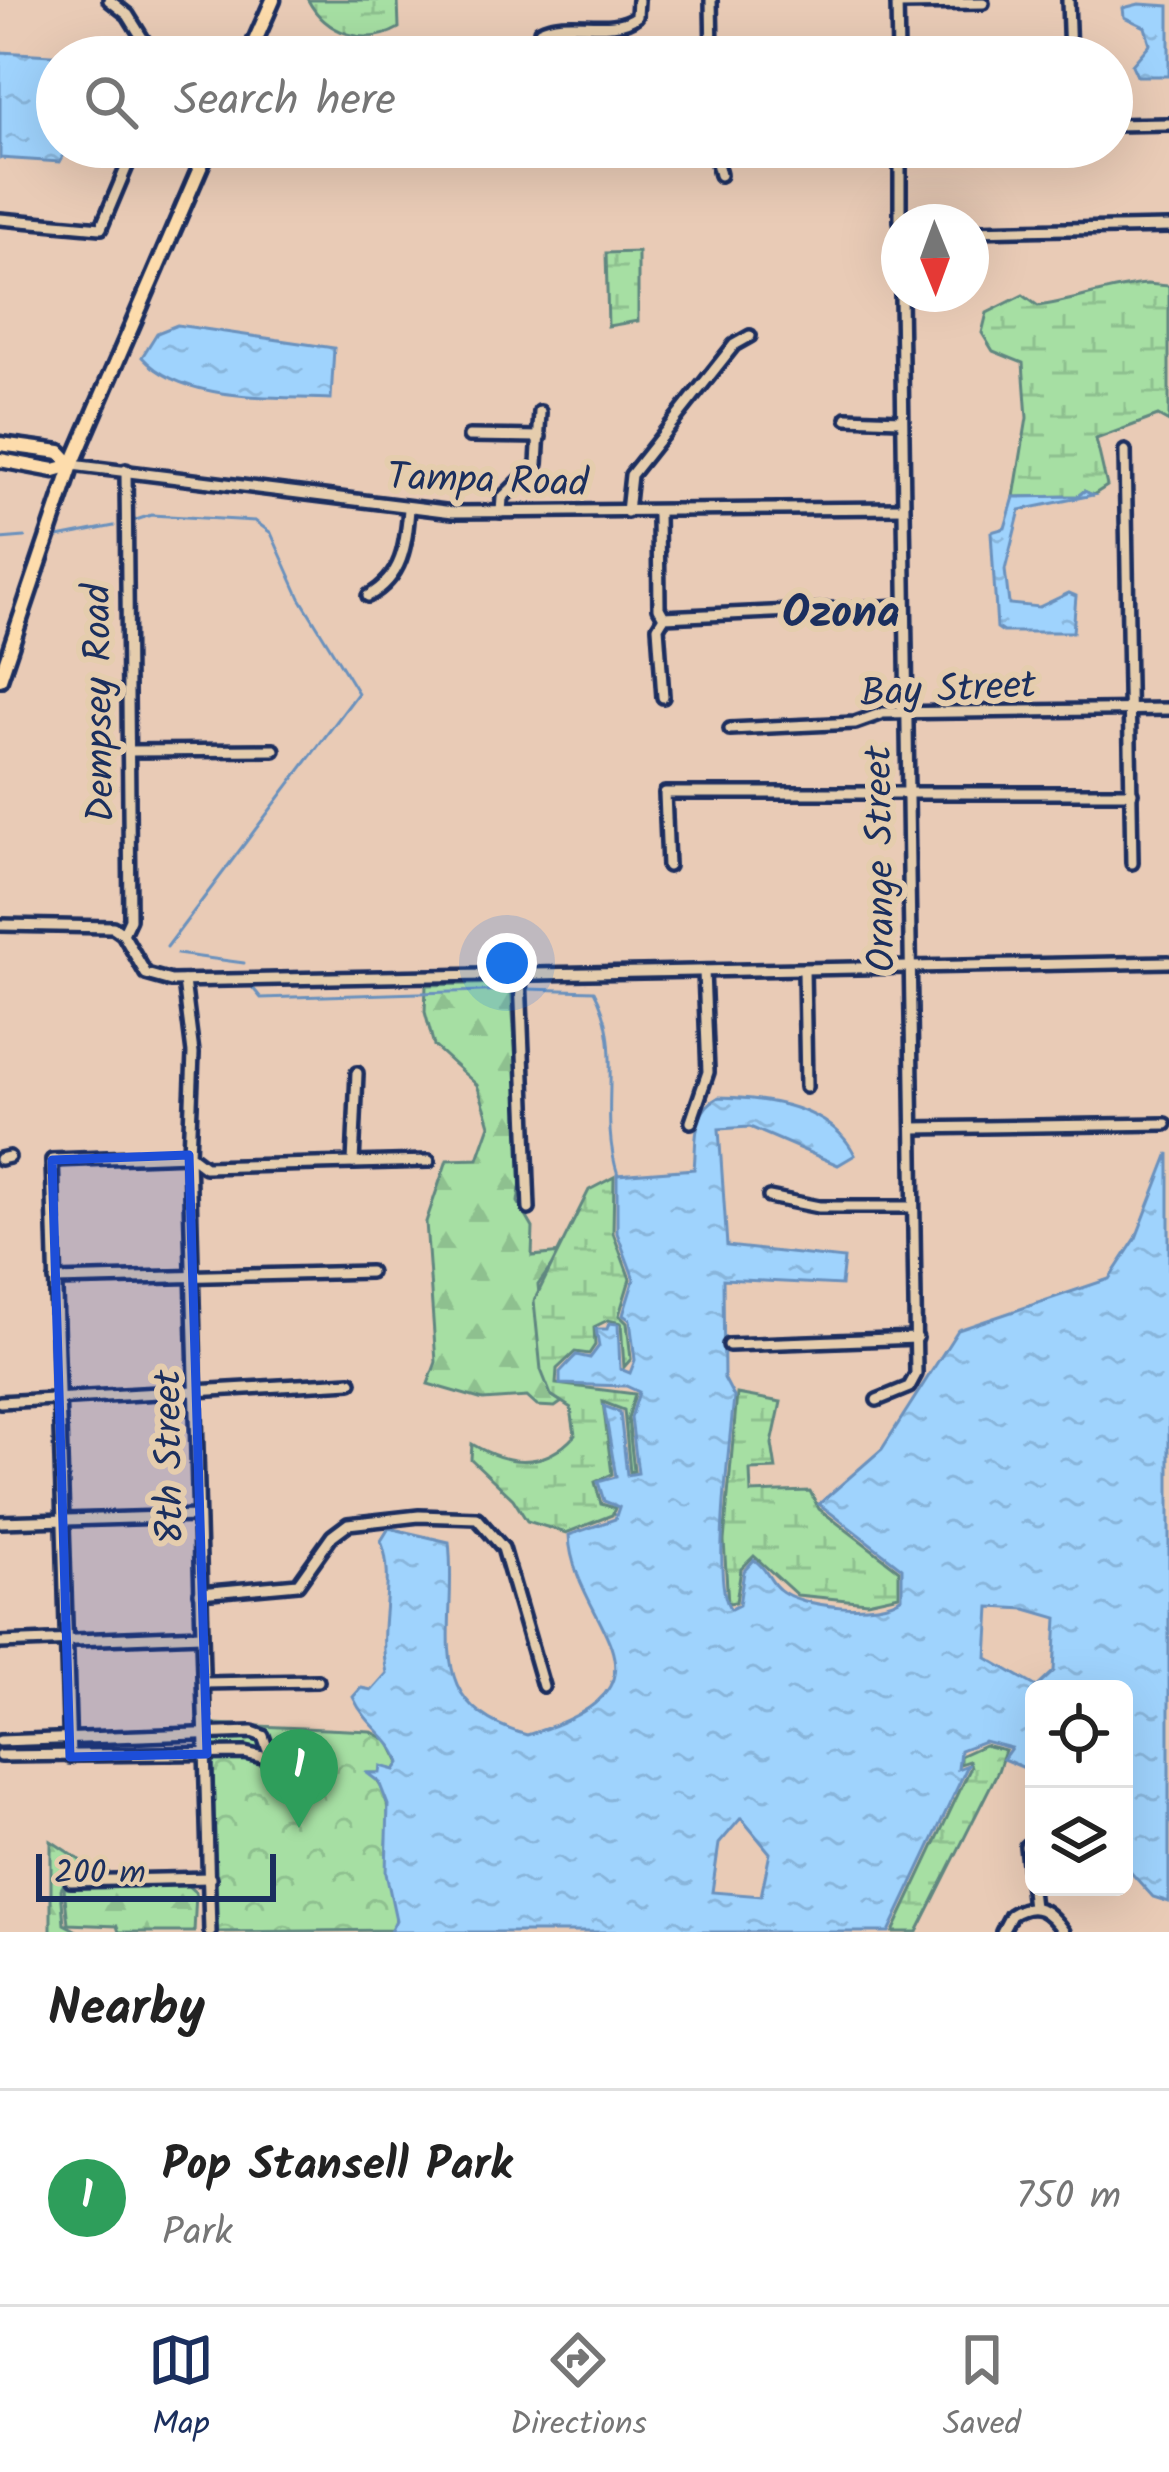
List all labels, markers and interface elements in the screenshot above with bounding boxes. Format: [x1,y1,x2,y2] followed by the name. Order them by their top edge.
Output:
[36,36,1133,168] search box
[174,66,396,138] text: Search here
[78,69,144,135] icon: search
[881,204,989,312] north arrow
[386,448,591,517] street label: Tampa Road
[782,579,900,651] district label: Ozona
[68,582,134,823] street label: Dempsey Road
[859,655,1039,727] street label: Bay Street
[849,744,915,973] street label: Orange Street
[477,933,537,993] your location
[138,1368,204,1544] street label: 8th Street
[1025,1680,1133,1896] map controls
[1025,1680,1133,1788] button: locate
[260,1729,338,1828] pin: 1
[1025,1788,1133,1896] button: layers
[36,1848,276,1901] scale bar
[54,1848,146,1901] text: 200 m
[48,1970,205,2051] text: Nearby
[162,2131,512,2203] text: Pop Stansell Park
[81,2167,93,2229] text: 1
[1016,2167,1121,2229] text: 750 m
[162,2203,233,2265] text: Park
[148,2327,214,2452] tab: Map
[510,2327,647,2452] tab: Directions
[943,2327,1021,2452] tab: Saved

